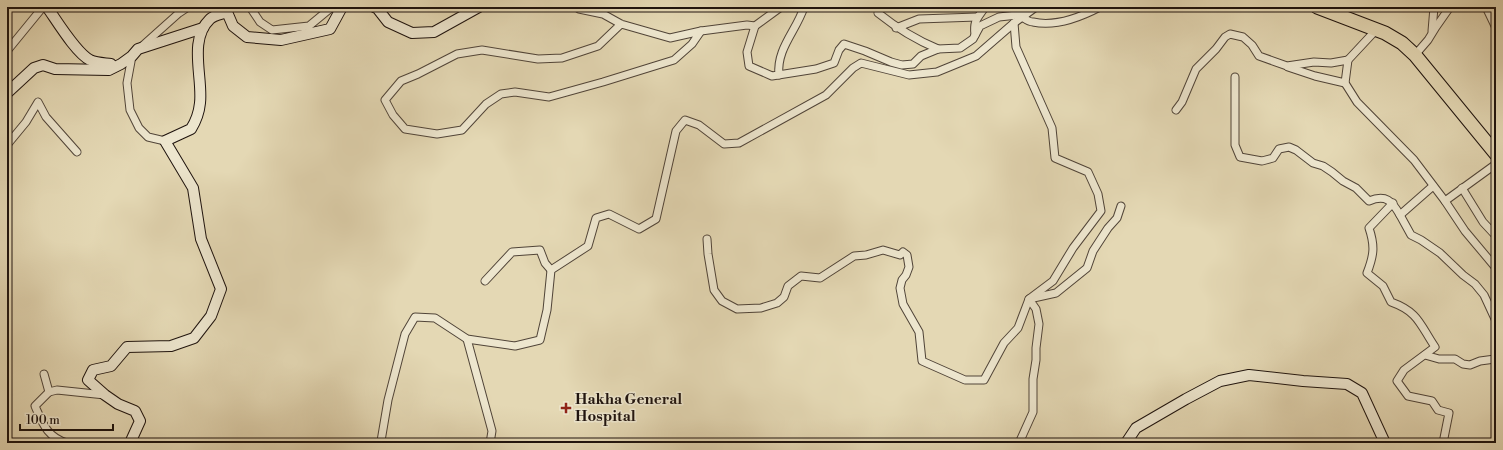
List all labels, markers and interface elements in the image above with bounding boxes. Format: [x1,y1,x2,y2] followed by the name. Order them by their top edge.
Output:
[575,390,682,426] place label: Hakha General Hospital
[560,402,572,414] marker: Hakha General Hospital
[20,406,113,432] scale bar
[26,413,60,428] text: 100 m

